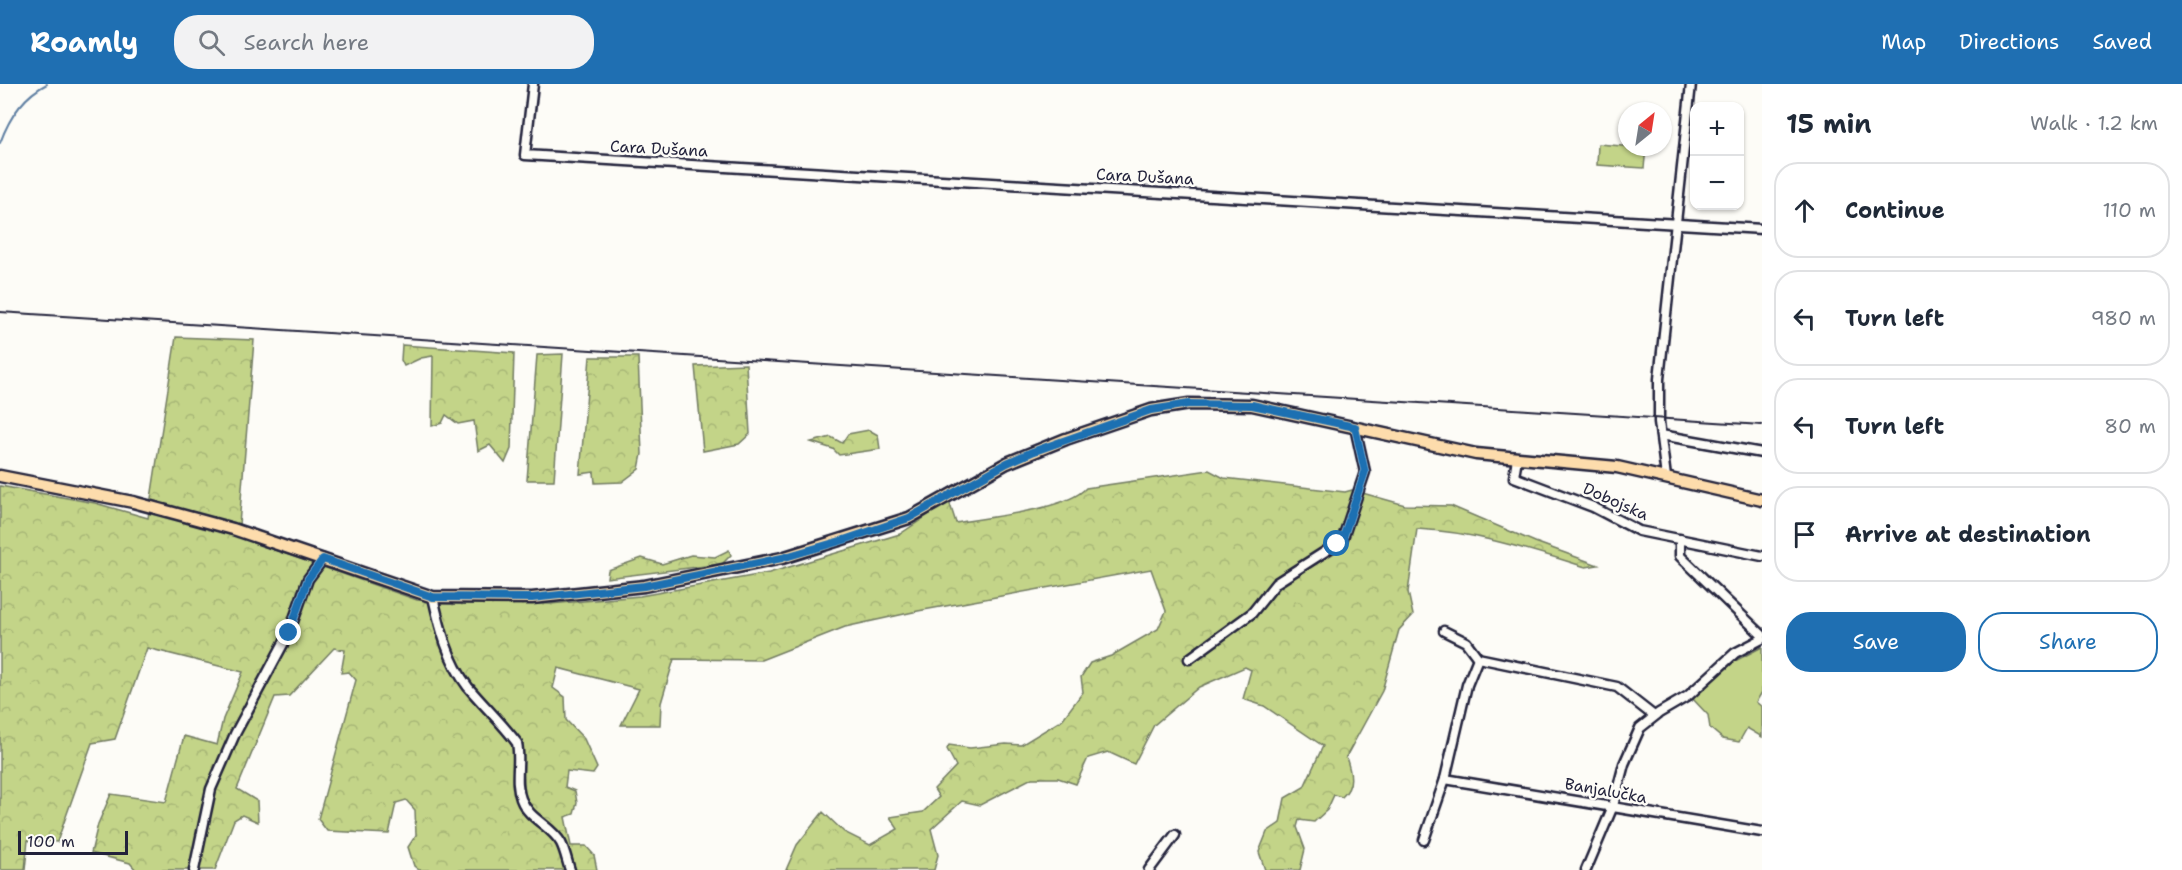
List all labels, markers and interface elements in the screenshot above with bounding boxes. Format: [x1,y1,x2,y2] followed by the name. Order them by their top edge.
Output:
[174,15,594,69] search box
[30,23,138,61] text: Roamly
[195,26,228,59] icon: search
[243,28,369,57] text: Search here
[1881,28,1926,56] text: Map
[1959,28,2059,56] text: Directions
[2092,28,2152,56] text: Saved
[1618,102,1672,156] north arrow
[1690,102,1744,210] map controls
[1690,102,1744,156] button: +
[1786,106,1872,141] text: 15 min
[2030,110,2158,136] text: Walk · 1.2 km
[609,135,709,162] street label: Cara Dušana
[1690,156,1744,210] button: −
[1095,163,1195,190] street label: Cara Dušana
[1788,194,1821,227] icon: ahead
[1845,196,1945,225] text: Continue
[2102,197,2156,223] text: 110 m
[1788,302,1821,335] icon: left
[1845,304,1944,333] text: Turn left
[2091,305,2156,331] text: 980 m
[1788,410,1821,443] icon: left
[1845,412,1944,441] text: Turn left
[2104,413,2156,439] text: 80 m
[1580,478,1652,525] street label: Dobojska
[1788,518,1821,551] icon: arrive
[1845,520,2091,549] text: Arrive at destination
[1323,530,1349,556] route start
[1786,612,1966,672] button: Save
[1978,612,2158,672] button: Share
[275,619,301,645] route end
[1563,773,1649,808] street label: Banjalučka
[18,828,128,856] scale bar
[27,831,75,852] text: 100 m

